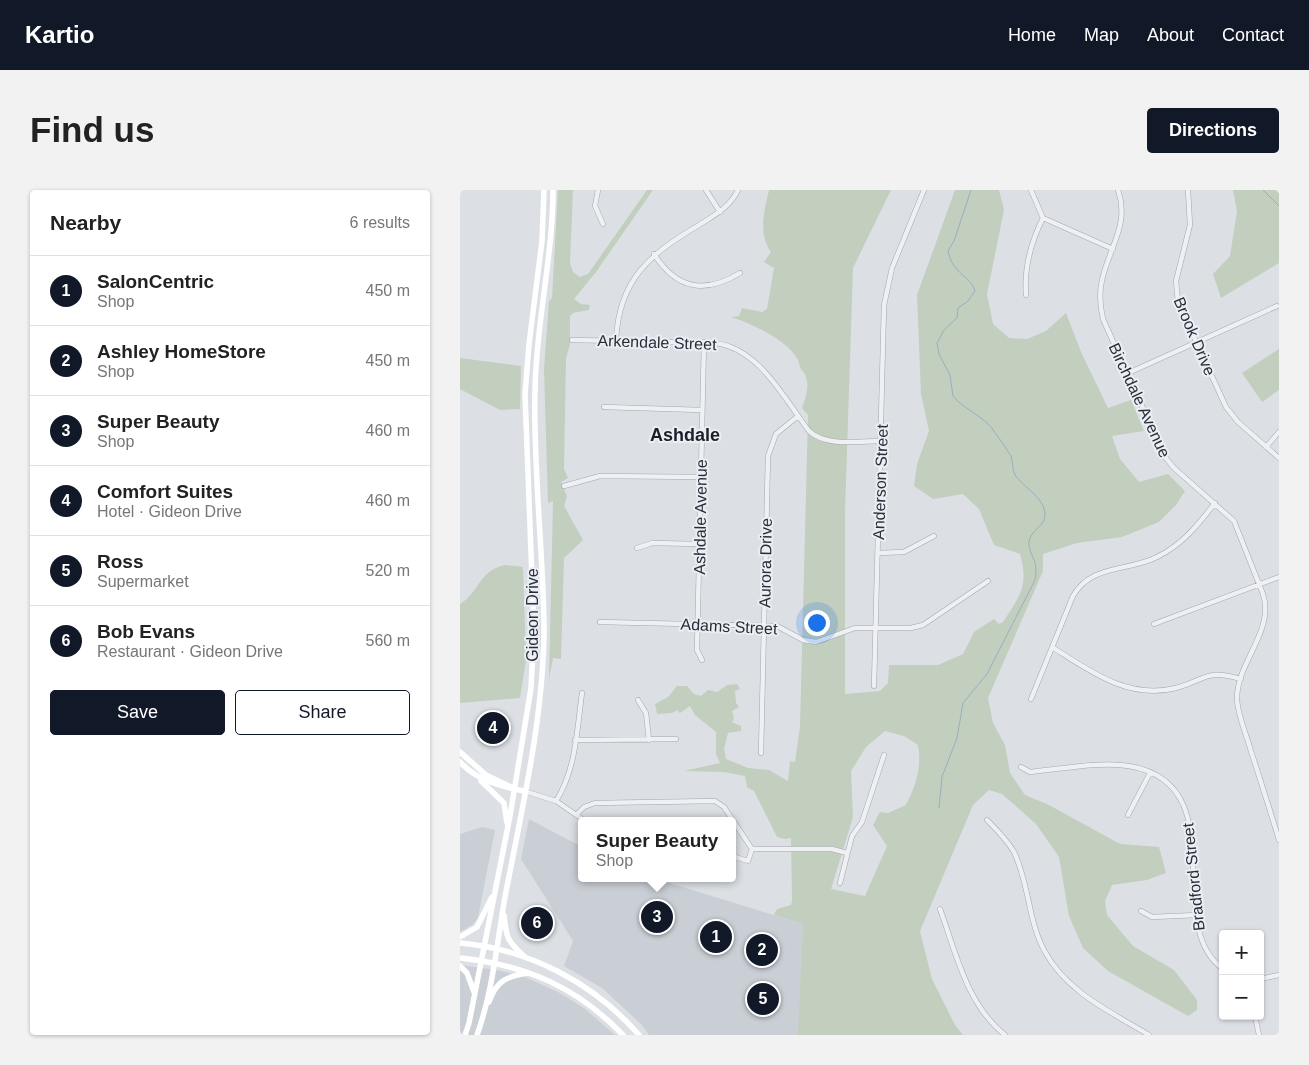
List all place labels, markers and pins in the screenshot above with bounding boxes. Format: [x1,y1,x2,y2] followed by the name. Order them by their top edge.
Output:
[477,709,509,747] pin: 4
[641,898,673,936] pin: 3
[521,904,553,942] pin: 6
[700,918,732,956] pin: 1
[746,931,778,969] pin: 2
[747,980,779,1018] pin: 5

